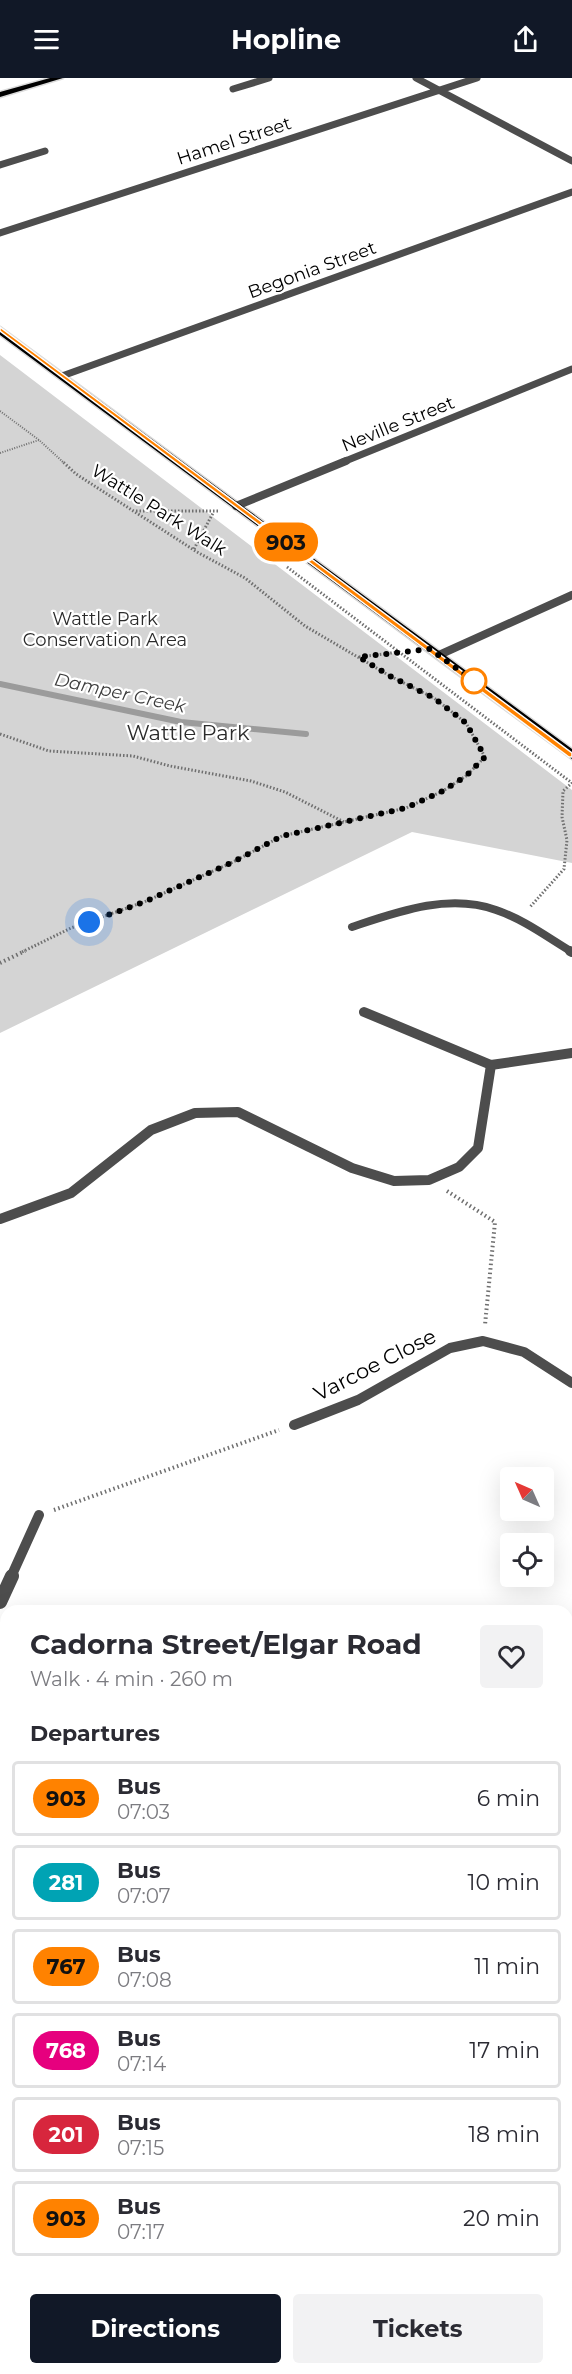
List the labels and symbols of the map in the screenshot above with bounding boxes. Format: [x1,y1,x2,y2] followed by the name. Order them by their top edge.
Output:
[174,112,294,170] street label: Hamel Street
[245,237,379,303] street label: Begonia Street
[338,391,458,457] street label: Neville Street
[87,459,231,561] street label: Wattle Park Walk
[252,522,320,562] line badge: 903
[23,608,187,651] park label: Wattle Park Conservation Area
[52,668,189,718] water label: Damper Creek
[461,668,487,694] unlabelled marker
[126,720,250,745] park label: Wattle Park
[74,907,104,937] your location
[310,1323,440,1406] street label: Varcoe Close
[500,1467,554,1521] north arrow

